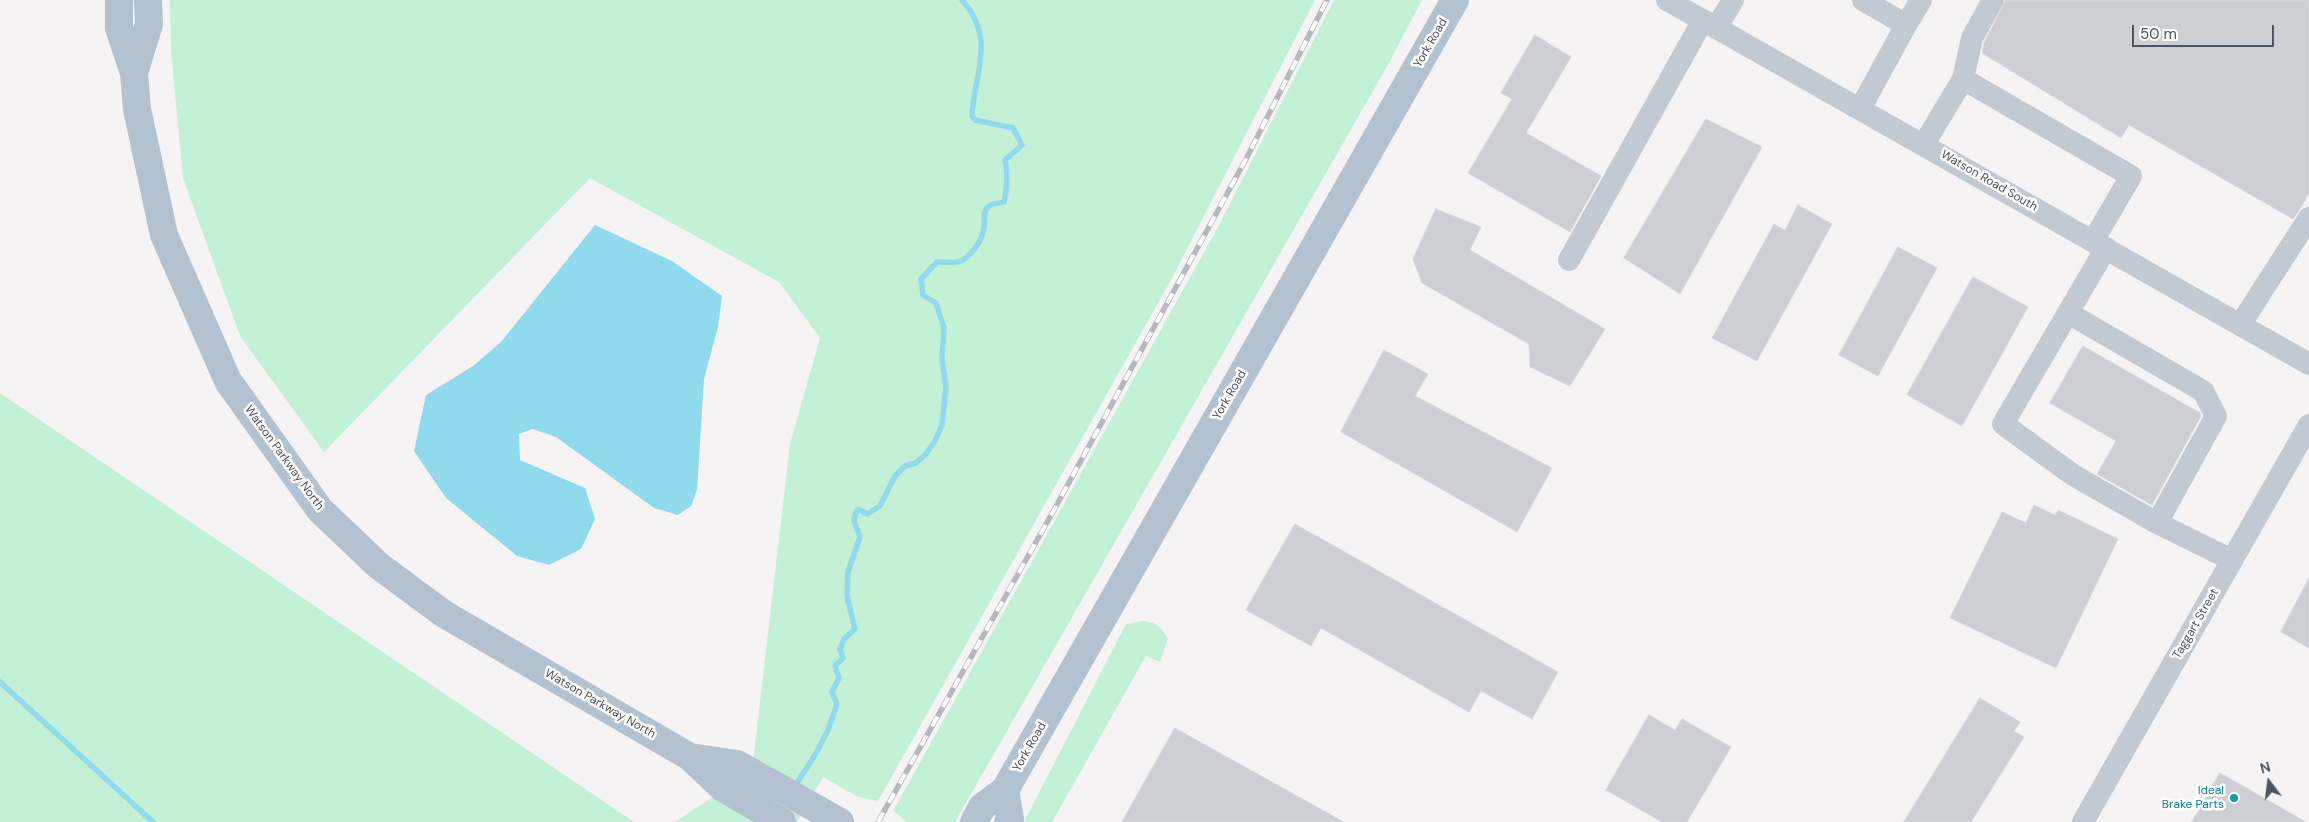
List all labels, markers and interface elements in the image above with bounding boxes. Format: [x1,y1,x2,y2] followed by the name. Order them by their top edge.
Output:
[2134,15,2276,47] scale bar
[1411,16,1451,70] street label: York Road
[2140,24,2177,44] text: 50 m
[1938,148,2040,214] street label: Watson Road South
[1210,368,1250,422] street label: York Road
[241,403,327,513] street label: Watson Parkway North
[2170,586,2222,662] street label: Taggart Street
[542,666,658,742] street label: Watson Parkway North
[1010,720,1050,774] street label: York Road
[2244,757,2294,807] north arrow
[2258,757,2272,778] text: N
[2162,784,2224,812] place label: Ideal Brake Parts
[2228,792,2240,804] marker: Ideal Brake Parts

